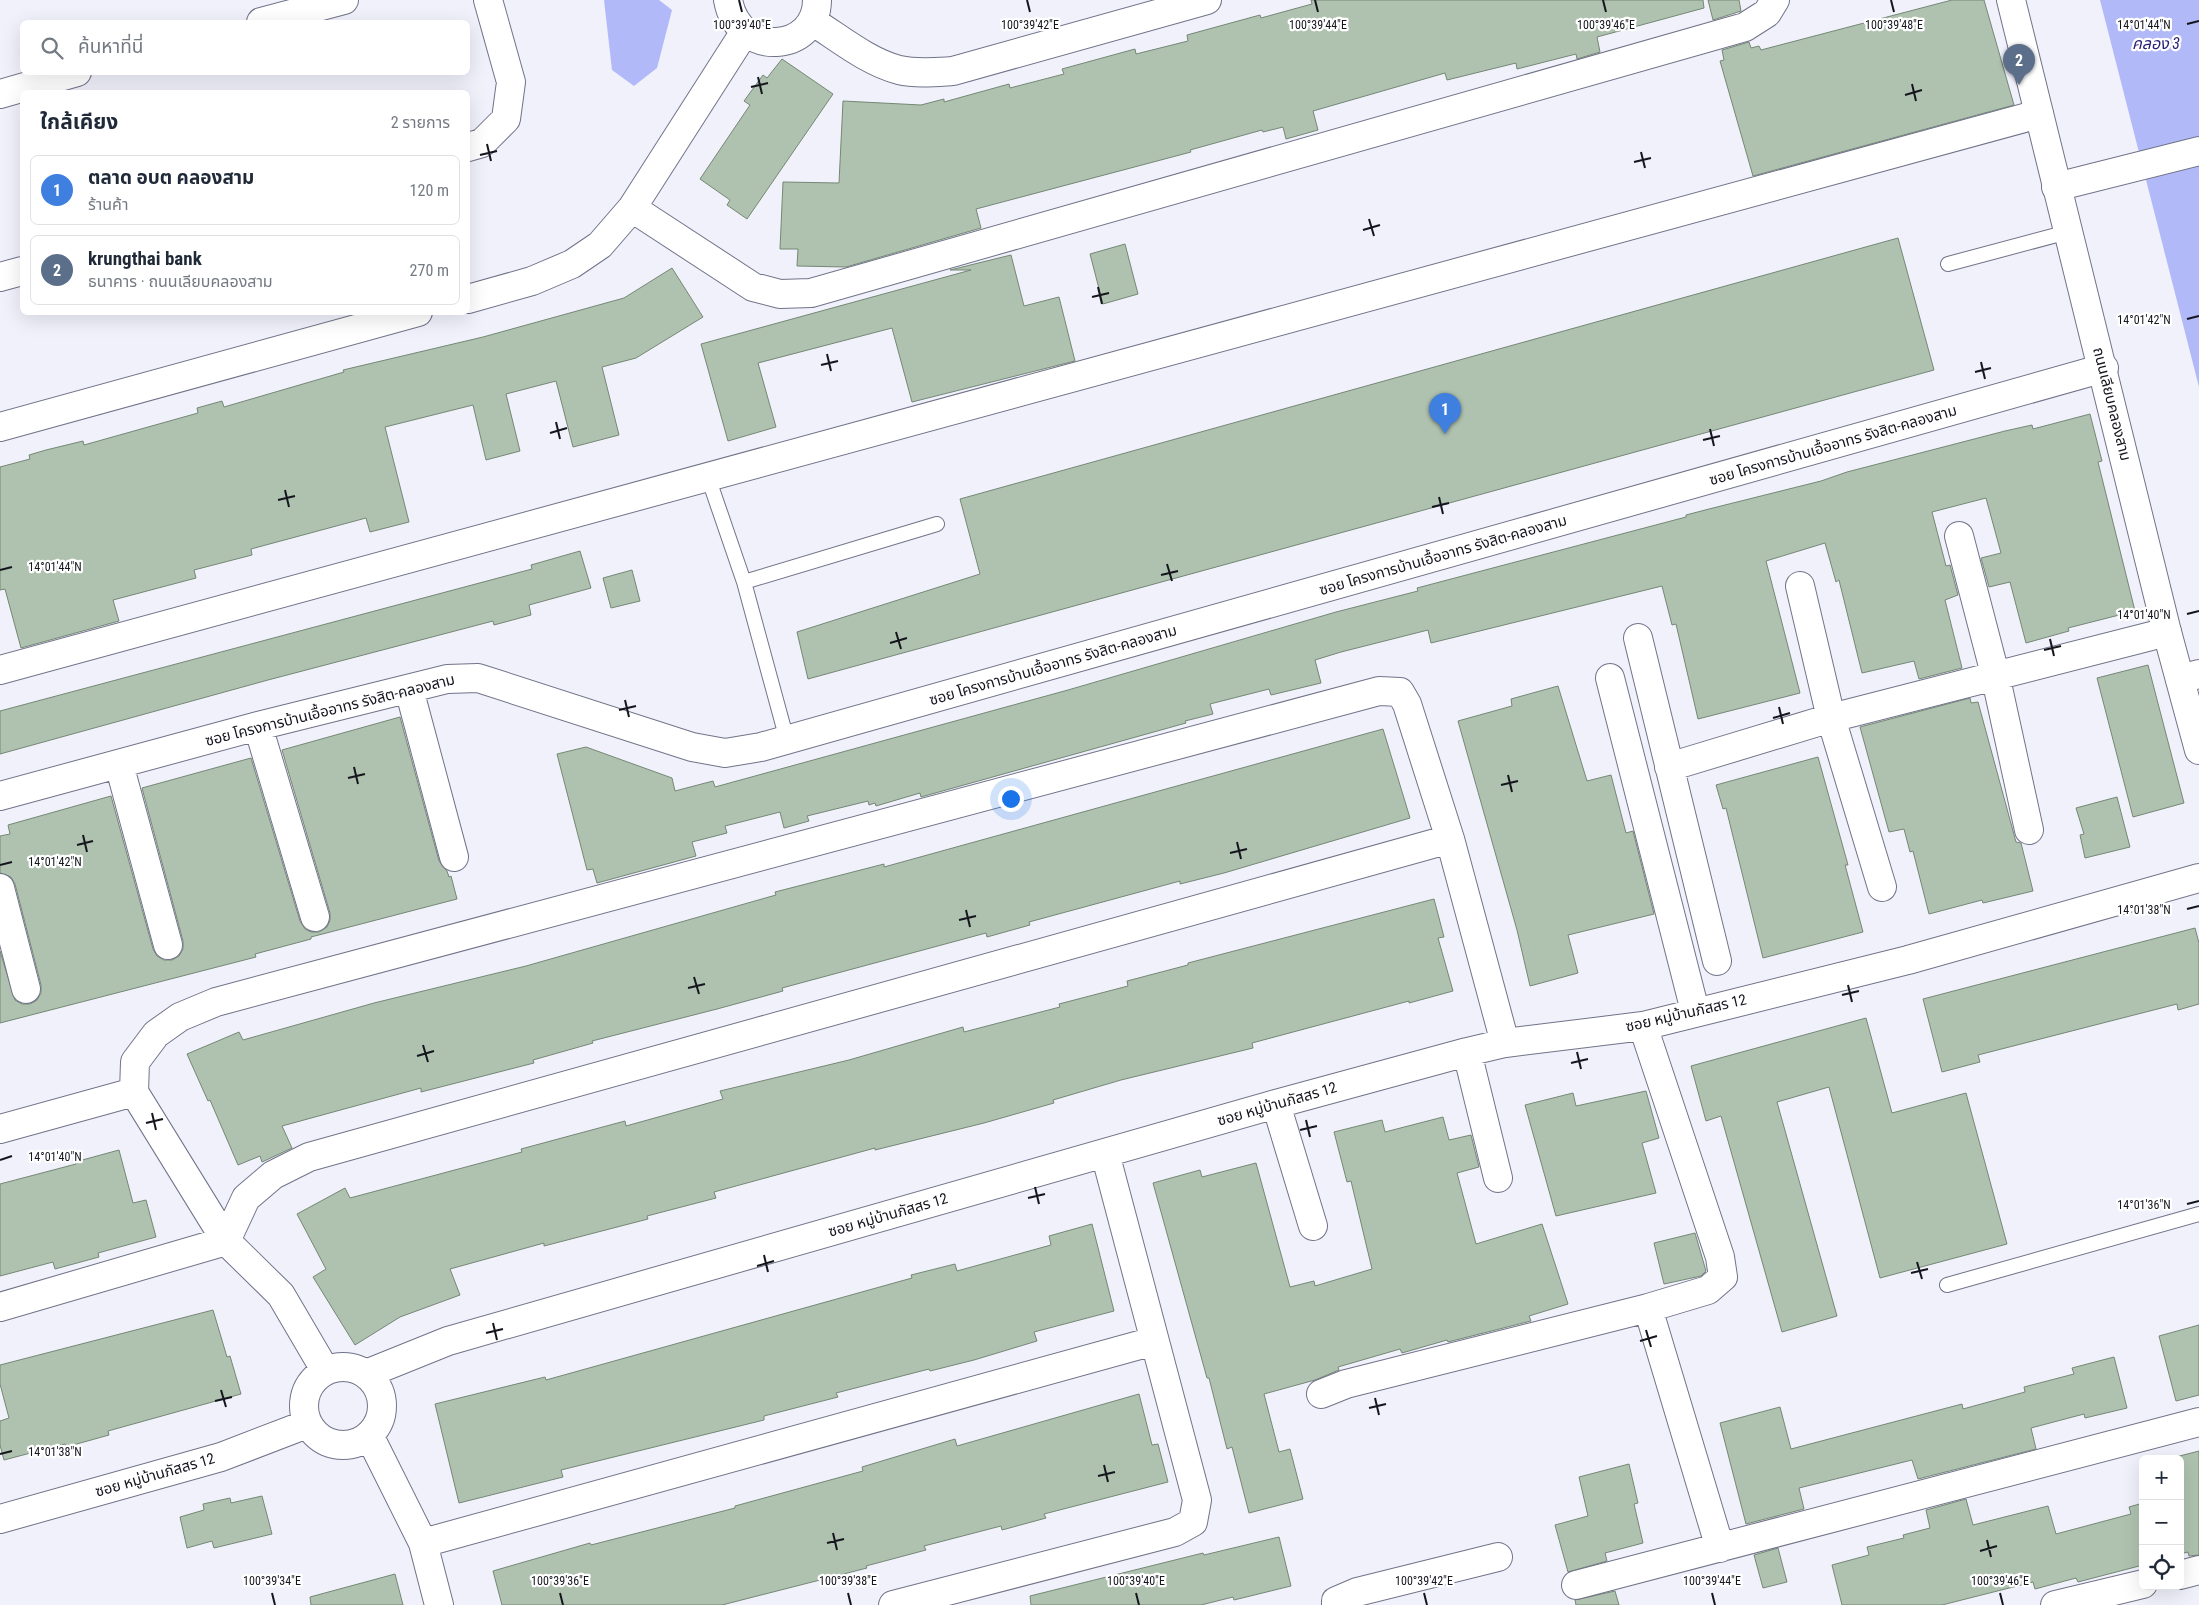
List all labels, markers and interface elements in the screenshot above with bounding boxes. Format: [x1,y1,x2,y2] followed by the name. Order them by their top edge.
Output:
[713,18,771,32] text: 100°39'40"E
[1001,18,1059,32] text: 100°39'42"E
[1289,18,1347,32] text: 100°39'44"E
[1577,18,1635,32] text: 100°39'46"E
[1865,18,1923,32] text: 100°39'48"E
[2117,18,2171,32] text: 14°01'44"N
[20,20,470,75] search box
[38,34,66,62] icon: search
[2132,34,2180,53] water label: คลอง 3
[78,35,143,58] text: ค้นหาที่นี่
[2003,44,2035,85] pin: 2
[40,110,118,134] text: ใกล้เคียง
[391,113,450,132] text: 2 รายการ
[88,166,254,189] text: ตลาด อบต คลองสาม
[53,181,61,200] text: 1
[410,181,449,200] text: 120 m
[88,195,128,214] text: ร้านค้า
[88,247,202,270] text: krungthai bank
[53,261,61,280] text: 2
[410,261,449,280] text: 270 m
[88,272,273,291] text: ธนาคาร · ถนนเลียบคลองสาม
[2117,313,2171,327] text: 14°01'42"N
[2089,345,2135,463] street label: ถนนเลียบคลองสาม
[1429,393,1461,434] pin: 1
[1707,399,1959,489] street label: ซอย โครงการบ้านเอื้ออาทร รังสิต-คลองสาม
[1317,509,1569,599] street label: ซอย โครงการบ้านเอื้ออาทร รังสิต-คลองสาม
[28,560,82,574] text: 14°01'44"N
[2117,608,2171,622] text: 14°01'40"N
[927,619,1179,709] street label: ซอย โครงการบ้านเอื้ออาทร รังสิต-คลองสาม
[203,668,457,750] street label: ซอย โครงการบ้านเอื้ออาทร รังสิต-คลองสาม
[998,786,1024,812] your location
[28,855,82,869] text: 14°01'42"N
[2117,903,2171,917] text: 14°01'38"N
[1624,990,1748,1036] street label: ซอย หมู่บ้านภัสสร 12
[1215,1078,1339,1130] street label: ซอย หมู่บ้านภัสสร 12
[28,1150,82,1164] text: 14°01'40"N
[826,1189,950,1241] street label: ซอย หมู่บ้านภัสสร 12
[2117,1198,2171,1212] text: 14°01'36"N
[28,1445,82,1459] text: 14°01'38"N
[93,1449,217,1501] street label: ซอย หมู่บ้านภัสสร 12
[2139,1455,2184,1590] map controls
[2139,1455,2184,1500] button: +
[2139,1500,2184,1545] button: −
[2139,1545,2184,1590] button: locate
[243,1574,301,1588] text: 100°39'34"E
[531,1574,589,1588] text: 100°39'36"E
[819,1574,877,1588] text: 100°39'38"E
[1107,1574,1165,1588] text: 100°39'40"E
[1395,1574,1453,1588] text: 100°39'42"E
[1683,1574,1741,1588] text: 100°39'44"E
[1971,1574,2029,1588] text: 100°39'46"E

